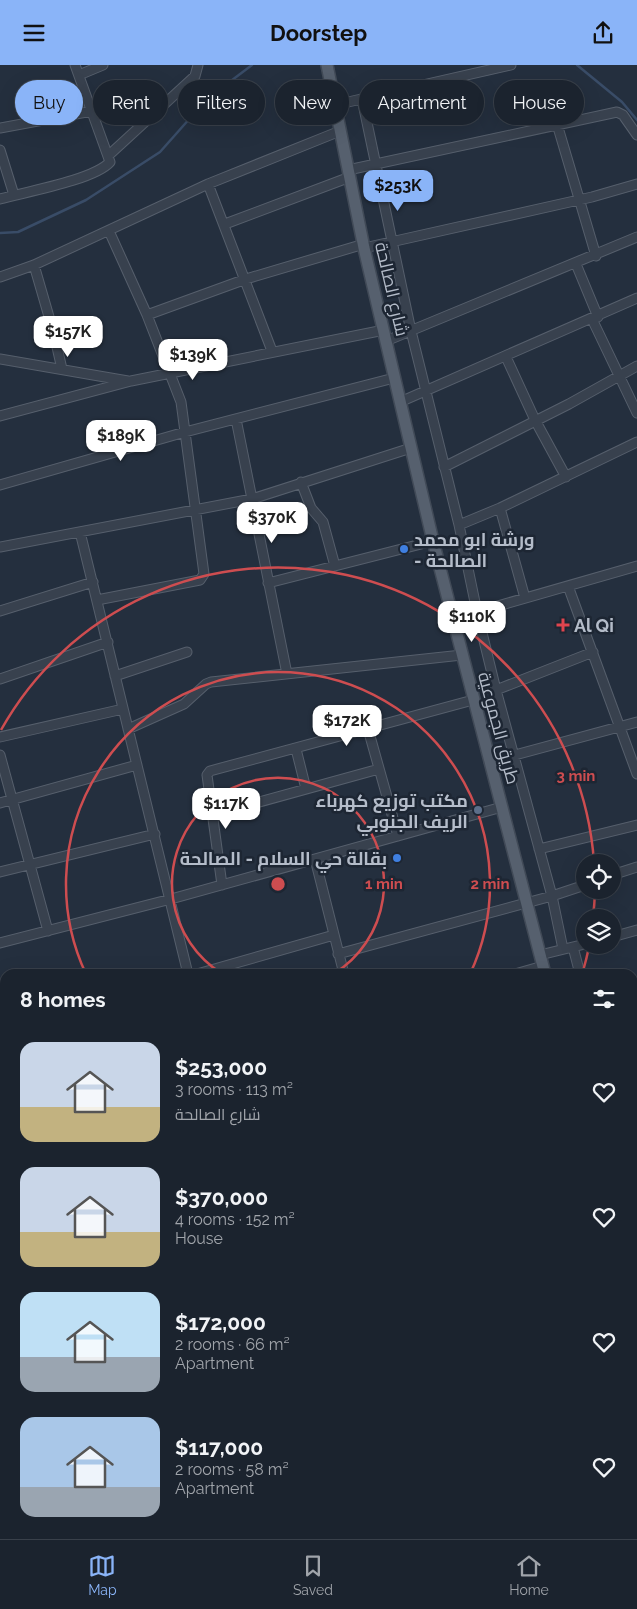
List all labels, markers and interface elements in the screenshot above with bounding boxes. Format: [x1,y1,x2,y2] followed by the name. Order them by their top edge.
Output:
[20,19,48,47] icon: menu
[589,19,617,47] icon: share
[270,20,367,46] text: Doorstep
[15,80,83,125] chip: Buy
[93,80,168,125] chip: Rent
[178,80,265,125] chip: Filters
[275,80,349,125] chip: New
[359,80,484,125] chip: Apartment
[494,80,584,125] chip: House
[363,169,433,212] pin: $253K
[374,176,422,195] text: $253K
[369,240,413,339] street label: شارع الصالحة
[33,315,103,358] pin: $157K
[45,322,91,341] text: $157K
[158,339,228,381] pin: $139K
[169,345,217,364] text: $139K
[86,419,156,462] pin: $189K
[97,426,145,445] text: $189K
[237,501,307,544] pin: $370K
[248,508,296,527] text: $370K
[414,529,534,571] place label: ورشة ابو محمد - الصالحة
[398,543,410,555] marker: ورشة ابو محمد - الصالحة
[437,601,507,643] pin: $110K
[449,607,495,626] text: $110K
[574,615,614,636] place label: Al Qi
[556,618,570,632] marker: Al Qi
[472,670,524,787] street label: طريق الجموعية
[312,705,382,747] pin: $172K
[324,711,370,730] text: $172K
[557,767,595,785] text: 3 min
[191,787,261,830] pin: $117K
[316,790,468,837] place label: مكتب توزيع كهرباء الريف الجنوبي
[203,794,249,813] text: $117K
[472,804,484,816] marker: مكتب توزيع كهرباء الريف الجنوبي
[180,848,387,874] place label: بقالة حي السلام - الصالحة
[391,852,403,864] marker: بقالة حي السلام - الصالحة
[576,854,621,954] map controls
[576,854,621,899] button: locate
[269,875,287,893] centre of rings
[365,875,403,893] text: 1 min
[471,875,509,893] text: 2 min
[576,909,621,954] button: layers
[590,985,618,1013] icon: filters
[20,987,106,1012] text: 8 homes
[175,1055,267,1080] text: $253,000
[60,1062,120,1122] icon: home
[590,1078,618,1106] icon: heart
[175,1080,293,1099] text: 3 rooms · 113 m²
[175,1105,260,1124] text: شارع الصالحة
[175,1185,268,1210] text: $370,000
[60,1187,120,1247] icon: home
[590,1203,618,1231] icon: heart
[175,1210,295,1229] text: 4 rooms · 152 m²
[175,1229,223,1248] text: House
[175,1310,266,1335] text: $172,000
[60,1312,120,1372] icon: home
[590,1328,618,1356] icon: heart
[175,1335,290,1354] text: 2 rooms · 66 m²
[175,1354,254,1373] text: Apartment
[175,1435,263,1460] text: $117,000
[60,1437,120,1497] icon: home
[590,1453,618,1481] icon: heart
[175,1460,289,1479] text: 2 rooms · 58 m²
[175,1479,254,1498] text: Apartment
[88,1552,117,1598] tab: Map
[293,1552,333,1598] tab: Saved
[509,1552,549,1598] tab: Home

